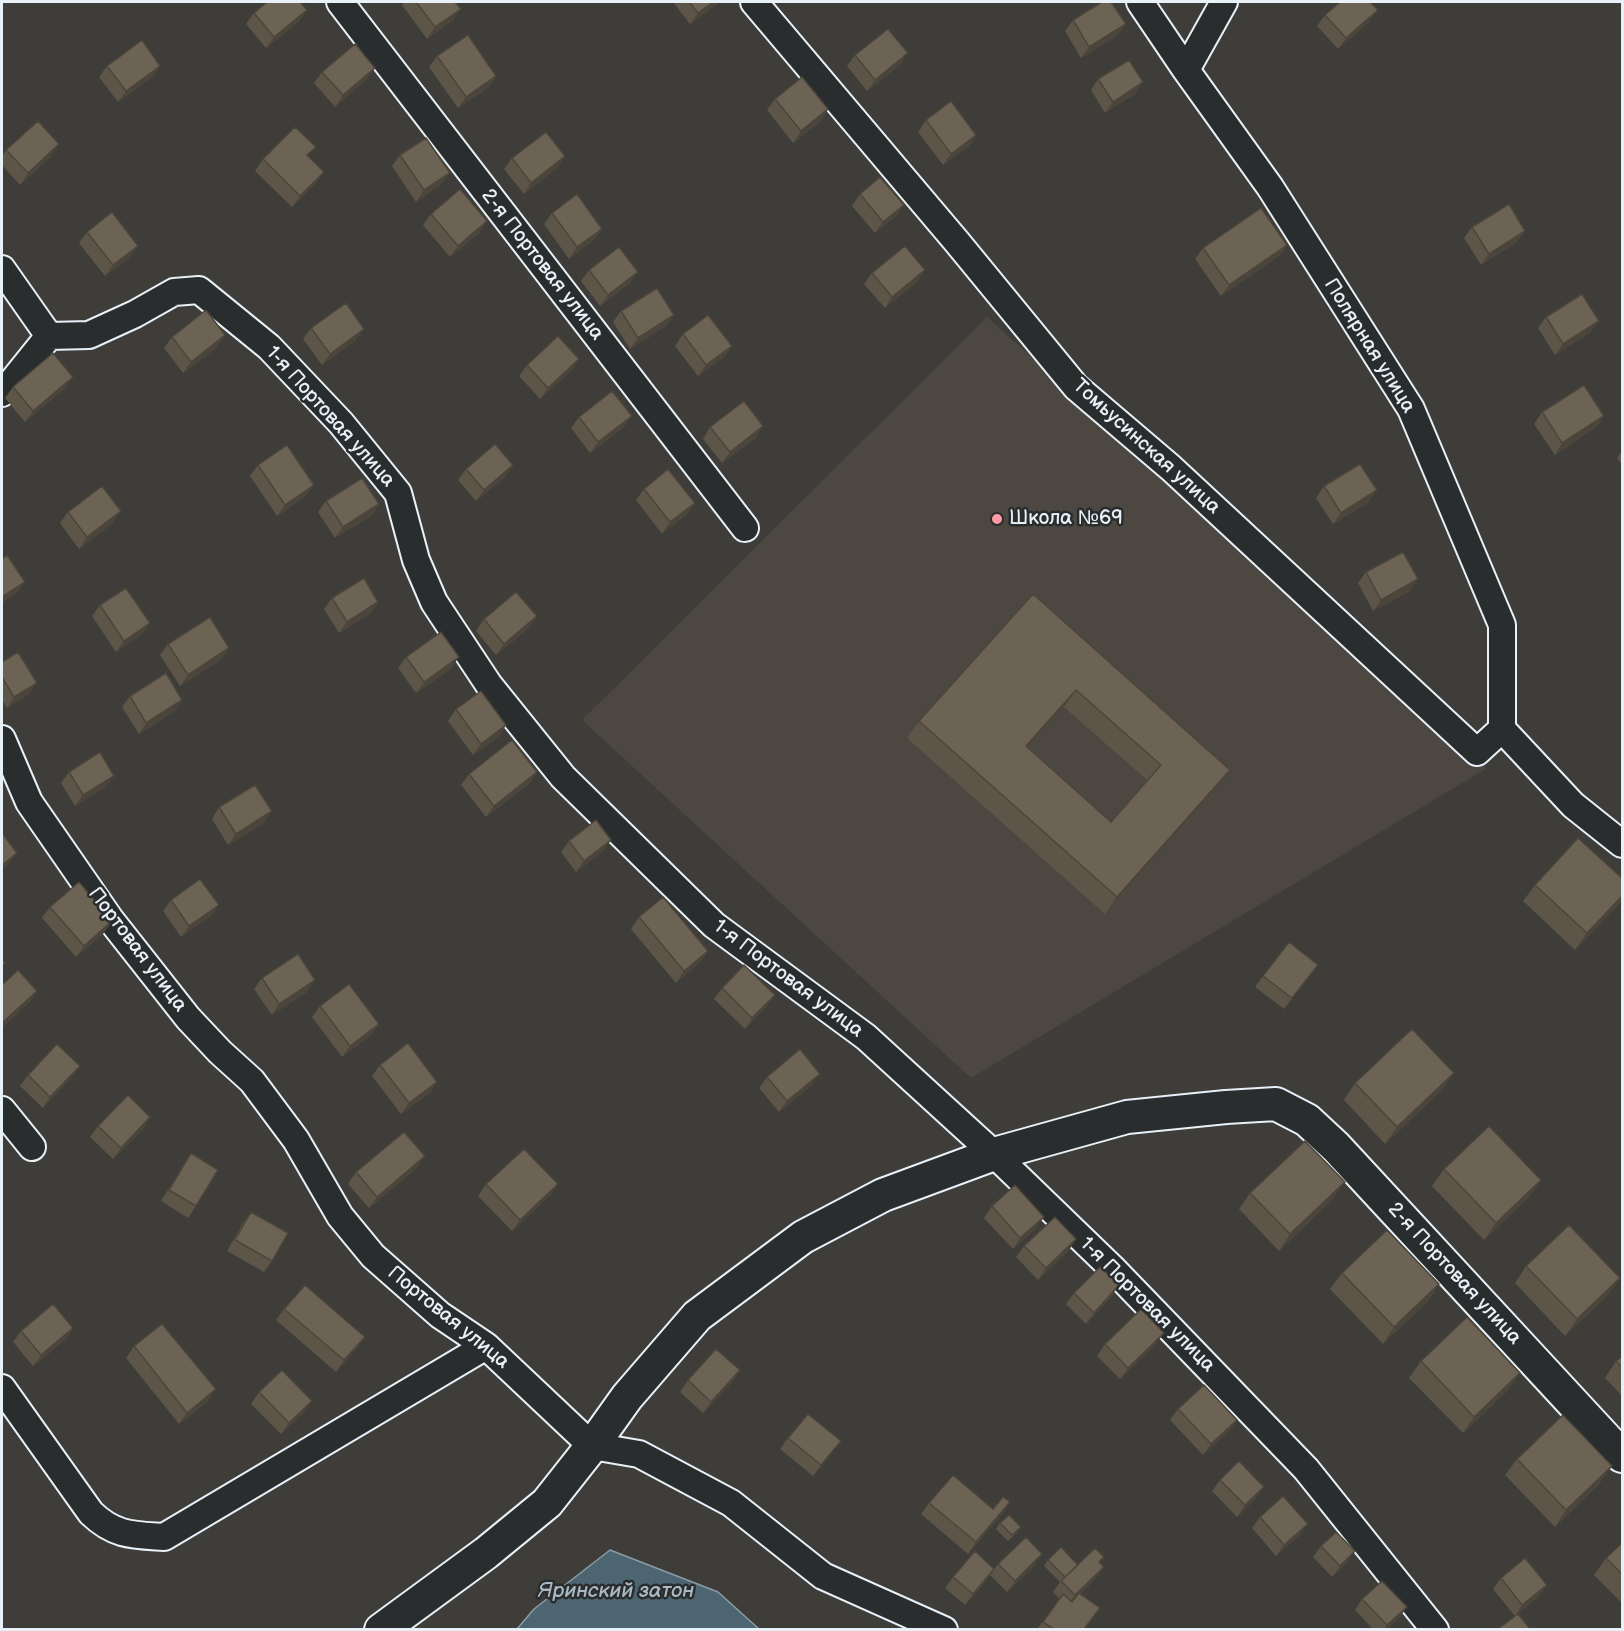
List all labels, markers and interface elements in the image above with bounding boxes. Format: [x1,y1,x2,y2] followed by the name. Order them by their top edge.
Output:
[475,185,609,345] street label: 2-я Портовая улица
[1318,274,1420,418] street label: Полярная улица
[260,342,400,492] street label: 1-я Портовая улица
[1067,374,1225,520] street label: Томьусинская улица
[1009,507,1123,531] place label: Школа №69
[990,512,1004,526] marker: Школа №69
[82,883,192,1017] street label: Портовая улица
[708,915,868,1043] street label: 1-я Портовая улица
[1382,1198,1526,1350] street label: 2-я Портовая улица
[1074,1232,1220,1378] street label: 1-я Портовая улица
[382,1262,514,1374] street label: Портовая улица
[538,1579,694,1605] water label: Яринский затон

